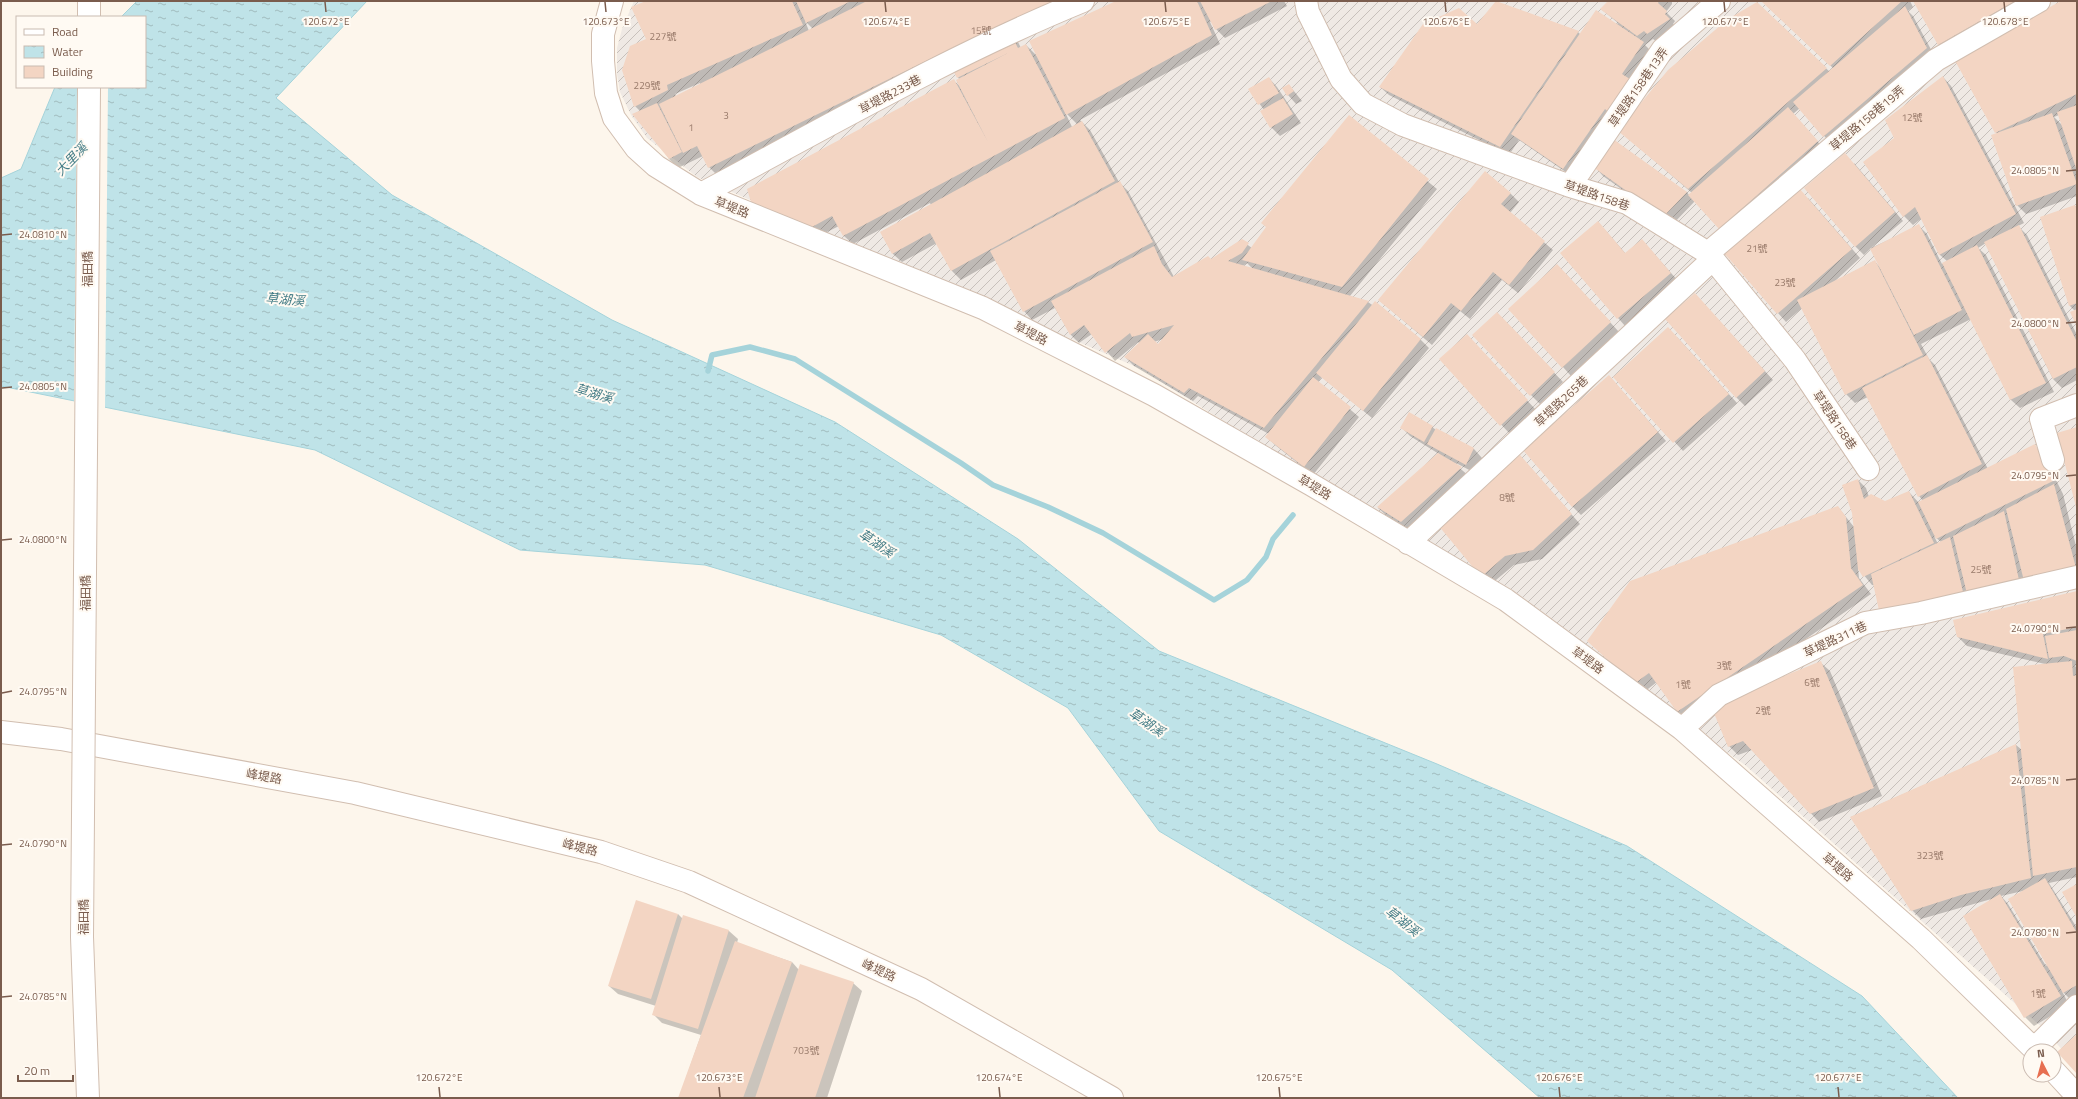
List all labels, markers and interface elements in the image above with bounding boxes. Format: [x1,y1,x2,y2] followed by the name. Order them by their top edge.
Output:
[303,14,350,29] text: 120.672°E
[583,14,630,29] text: 120.673°E
[863,14,910,29] text: 120.674°E
[1143,14,1190,29] text: 120.675°E
[1423,14,1470,29] text: 120.676°E
[1702,14,1749,29] text: 120.677°E
[1982,14,2029,29] text: 120.678°E
[16,16,146,88] legend
[52,22,78,41] text: Road
[970,23,992,38] house number: 15號
[650,29,676,44] house number: 227號
[52,42,83,61] text: Water
[1603,43,1673,131] street label: 草堤路158巷13弄
[52,62,93,81] text: Building
[855,70,925,118] street label: 草堤路233巷
[634,78,660,93] house number: 229號
[1825,81,1909,155] street label: 草堤路158巷19弄
[723,108,729,123] house number: 3
[1901,110,1923,125] house number: 12號
[688,120,694,135] house number: 1
[50,137,93,180] water label: 大里溪
[2011,163,2059,178] text: 24.0805°N
[1562,175,1632,215] street label: 草堤路158巷
[712,191,752,223] street label: 草堤路
[19,227,67,242] text: 24.0810°N
[1746,241,1768,256] house number: 21號
[78,251,97,287] street label: 福田橋
[1774,275,1796,290] house number: 23號
[265,287,307,311] water label: 草湖溪
[1011,316,1051,350] street label: 草堤路
[2011,316,2059,331] text: 24.0800°N
[1530,371,1592,431] street label: 草堤路265巷
[572,378,617,409] water label: 草湖溪
[19,379,67,394] text: 24.0805°N
[1808,386,1862,454] street label: 草堤路158巷
[2011,468,2059,483] text: 24.0795°N
[1295,470,1335,504] street label: 草堤路
[1499,490,1515,505] house number: 8號
[855,524,900,563] water label: 草湖溪
[19,532,67,547] text: 24.0800°N
[1970,562,1992,577] house number: 25號
[76,575,95,611] street label: 福田橋
[1800,616,1870,662] street label: 草堤路311巷
[2011,621,2059,636] text: 24.0790°N
[1568,642,1608,678] street label: 草堤路
[1716,658,1732,673] house number: 3號
[1804,675,1820,690] house number: 6號
[1675,677,1691,692] house number: 1號
[19,684,67,699] text: 24.0795°N
[1125,703,1170,742] water label: 草湖溪
[1755,703,1771,718] house number: 2號
[245,764,283,788] street label: 峰堤路
[2011,773,2059,788] text: 24.0785°N
[560,833,600,861] street label: 峰堤路
[19,836,67,851] text: 24.0790°N
[1818,848,1858,886] street label: 草堤路
[1917,848,1943,863] house number: 323號
[74,899,93,935] street label: 福田橋
[1381,901,1426,942] water label: 草湖溪
[2011,925,2059,940] text: 24.0780°N
[859,954,899,986] street label: 峰堤路
[2030,986,2046,1001] house number: 1號
[19,989,67,1004] text: 24.0785°N
[793,1043,819,1058] house number: 703號
[2022,1043,2062,1083] north arrow
[2036,1045,2046,1061] text: N
[18,1057,73,1083] scale bar
[24,1061,50,1080] text: 20 m
[416,1070,463,1085] text: 120.672°E
[696,1070,743,1085] text: 120.673°E
[976,1070,1023,1085] text: 120.674°E
[1256,1070,1303,1085] text: 120.675°E
[1536,1070,1583,1085] text: 120.676°E
[1815,1070,1862,1085] text: 120.677°E

